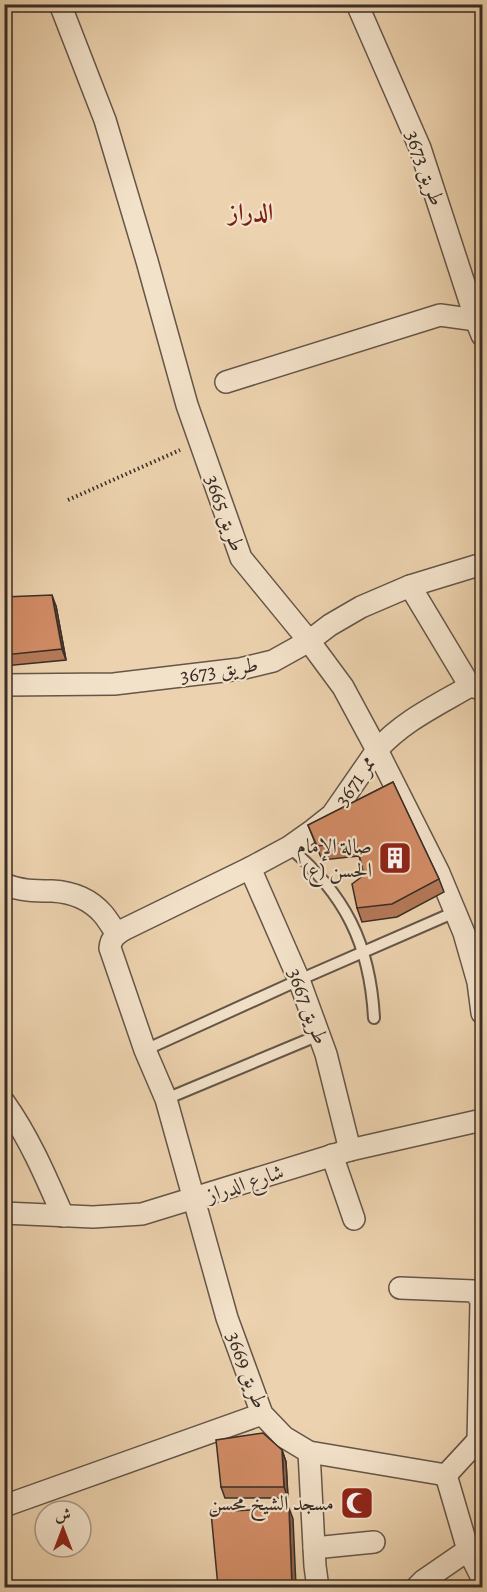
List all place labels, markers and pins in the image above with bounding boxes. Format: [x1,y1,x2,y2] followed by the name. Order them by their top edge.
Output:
[296,832,372,888] place label: صالة الإمام الحسن (ع)
[377,840,413,876] building icon: صالة الإمام الحسن (ع)
[339,1485,375,1521] mosque icon: مسجد الشيخ محسن
[208,1489,334,1522] place label: مسجد الشيخ محسن

